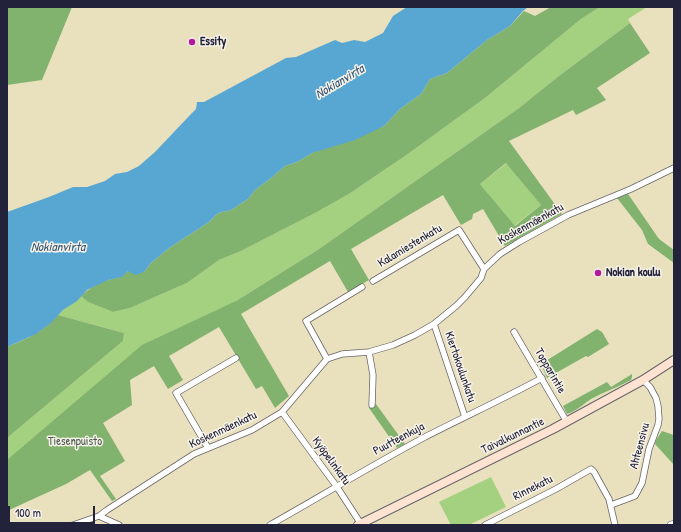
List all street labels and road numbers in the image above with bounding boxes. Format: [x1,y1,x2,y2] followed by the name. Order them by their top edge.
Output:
[496,200,566,248] street label: Koskenmäenkatu
[375,221,445,271] street label: Kalamiestenkatu
[441,330,479,404] street label: Kiertokoulunkatu
[531,346,569,396] street label: Topparintie
[187,408,259,452] street label: Koskenmäenkatu
[479,415,547,457] street label: Taivalkunnantie
[371,420,427,458] street label: Puutteenkuja
[627,421,653,471] street label: Ahteensivu
[309,434,353,488] street label: Kyöpelinkatu
[511,472,555,504] street label: Rinnekatu

